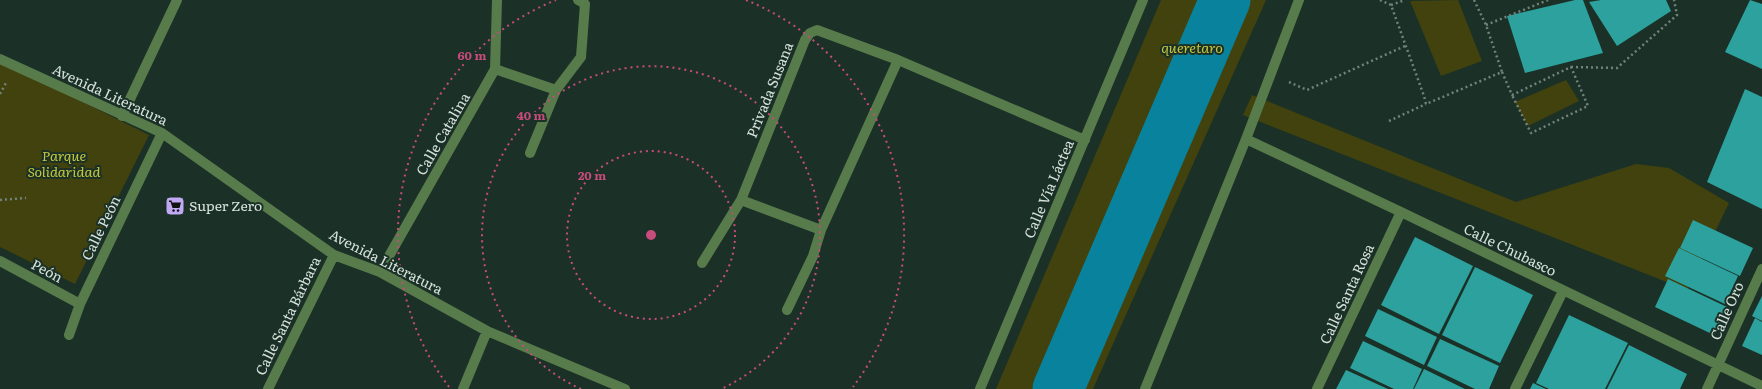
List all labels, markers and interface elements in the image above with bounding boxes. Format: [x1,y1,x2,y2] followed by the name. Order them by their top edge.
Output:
[1161,37,1223,57] park label: queretaro
[741,38,798,140] street label: Privada Susana
[458,46,486,64] text: 60 m
[49,59,172,130] street label: Avenida Literatura
[410,88,474,179] street label: Calle Catalina
[517,106,546,124] text: 40 m
[1018,136,1078,241] street label: Calle Vía Láctea
[28,145,100,181] park label: Parque Solidaridad
[578,166,606,184] text: 20 m
[76,192,124,263] street label: Calle Peón
[164,195,186,217] supermarket icon: Super Zero
[189,195,262,215] place label: Super Zero
[1461,218,1560,280] street label: Calle Chubasco
[326,224,447,299] street label: Avenida Literatura
[644,228,658,242] centre of rings
[1314,240,1378,347] street label: Calle Santa Rosa
[250,252,325,378] street label: Calle Santa Bárbara
[28,254,67,287] street label: Peón
[1704,278,1748,343] street label: Calle Oro

